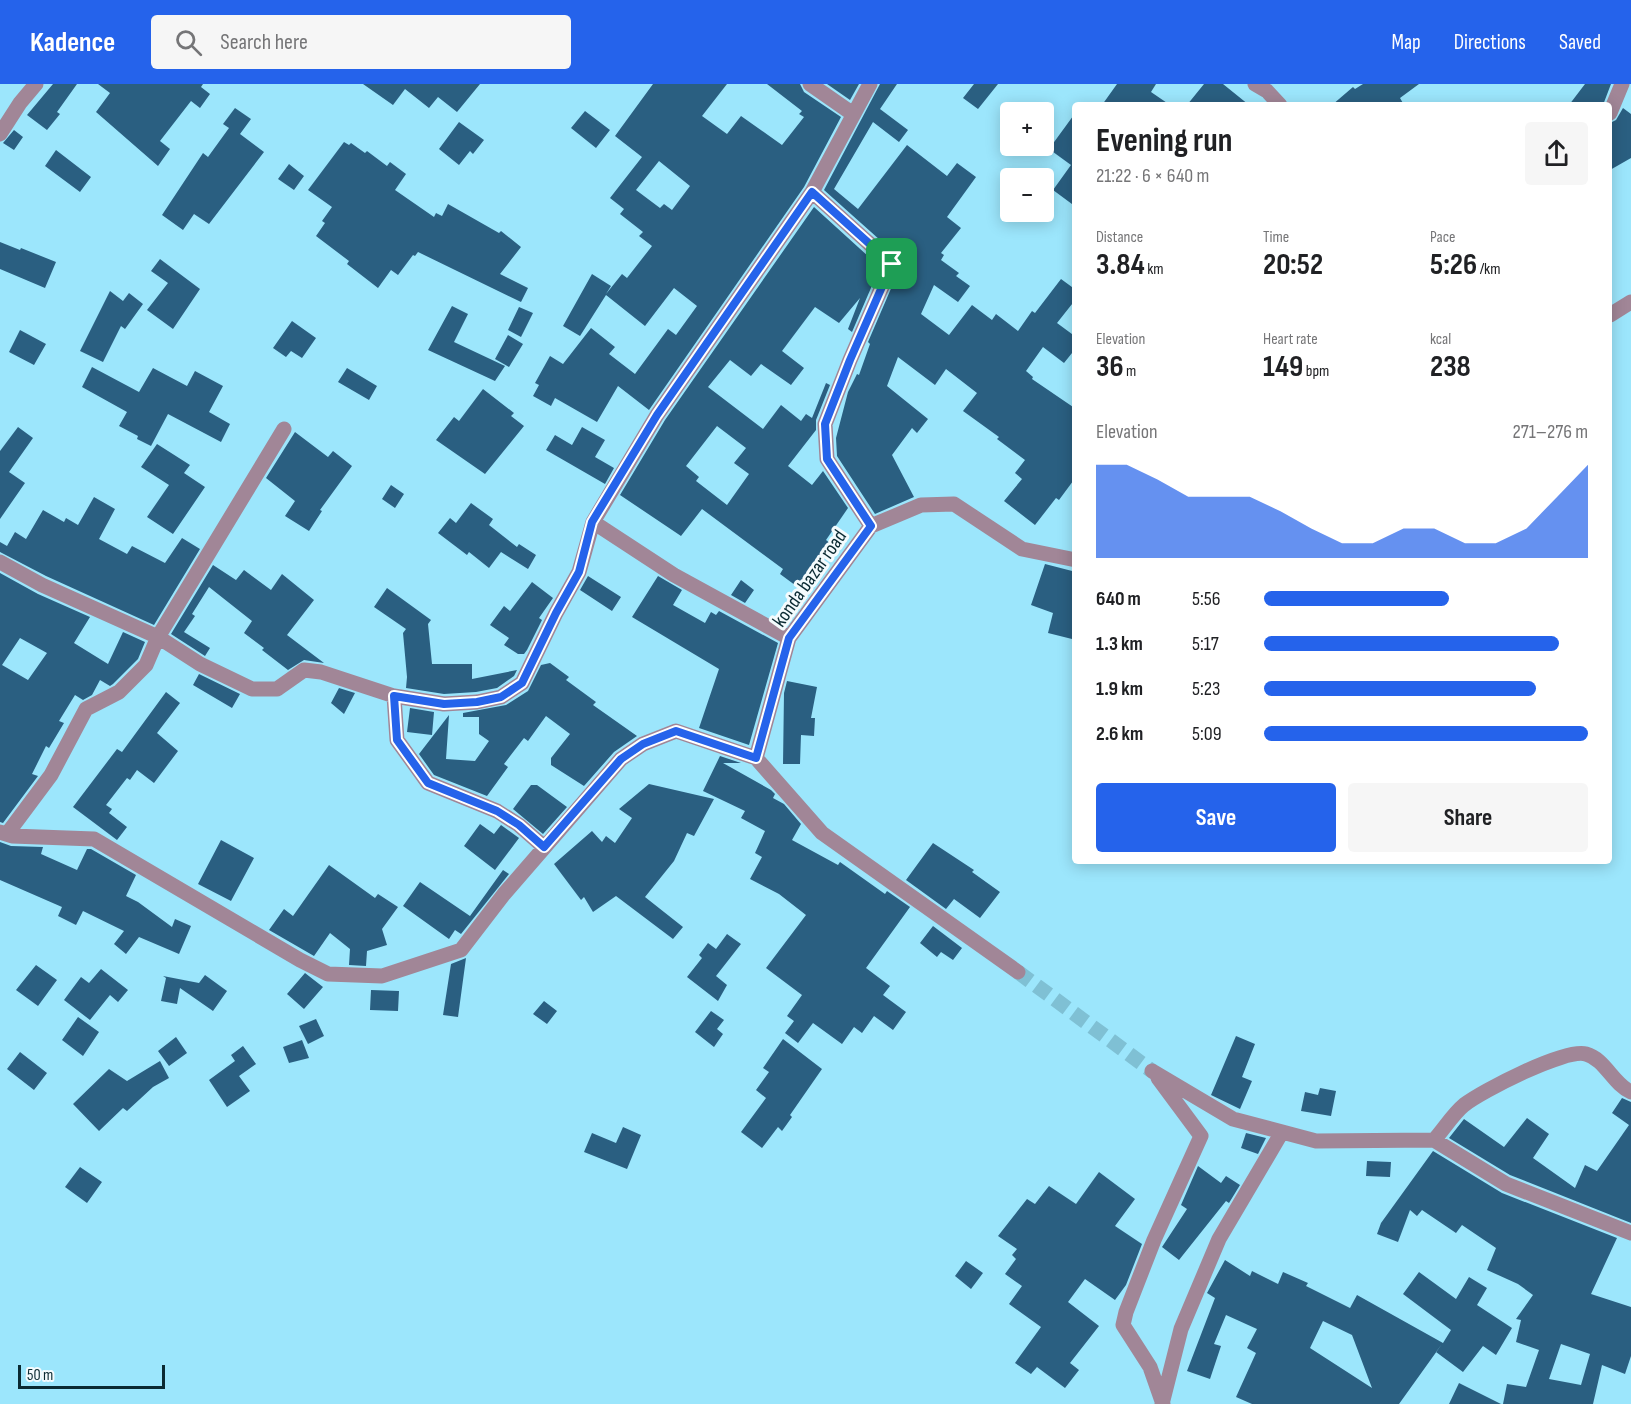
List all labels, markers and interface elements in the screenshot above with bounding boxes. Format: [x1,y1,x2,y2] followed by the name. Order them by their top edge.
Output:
[151,15,571,69] search box
[30,26,115,59] text: Kadence
[172,26,205,59] icon: search
[220,29,308,56] text: Search here
[1391,30,1421,55] text: Map
[1454,30,1526,55] text: Directions
[1559,30,1601,55] text: Saved
[1000,102,1054,222] map controls
[1000,102,1054,156] button: +
[1096,121,1232,161] text: Evening run
[1525,122,1588,185] button: share
[1096,164,1209,188] text: 21:22 · 6 × 640 m
[1000,168,1054,222] button: −
[1096,228,1143,247] text: Distance
[1263,228,1289,247] text: Time
[1430,228,1455,247] text: Pace
[866,238,917,289] pin
[875,247,908,280] icon: arrive
[1096,247,1145,283] text: 3.84
[1263,247,1323,283] text: 20:52
[1430,247,1477,283] text: 5:26
[1145,260,1164,279] text: km
[1477,260,1501,279] text: /km
[1096,330,1145,349] text: Elevation
[1263,330,1318,349] text: Heart rate
[1430,330,1451,349] text: kcal
[1096,349,1124,385] text: 36
[1263,349,1303,385] text: 149
[1430,349,1471,385] text: 238
[1124,362,1136,381] text: m
[1303,362,1329,381] text: bpm
[1096,420,1158,444] text: Elevation
[1513,420,1588,444] text: 271–276 m
[768,525,852,632] street label: konda bazar road
[1096,587,1141,611] text: 640 m
[1192,587,1221,611] text: 5:56
[1096,632,1143,656] text: 1.3 km
[1192,632,1219,656] text: 5:17
[1096,677,1143,701] text: 1.9 km
[1192,677,1220,701] text: 5:23
[1096,722,1143,746] text: 2.6 km
[1192,722,1222,746] text: 5:09
[1096,783,1336,852] button: Save
[1348,783,1588,852] button: Share
[18,1362,165,1390] scale bar
[27,1366,53,1385] text: 50 m

